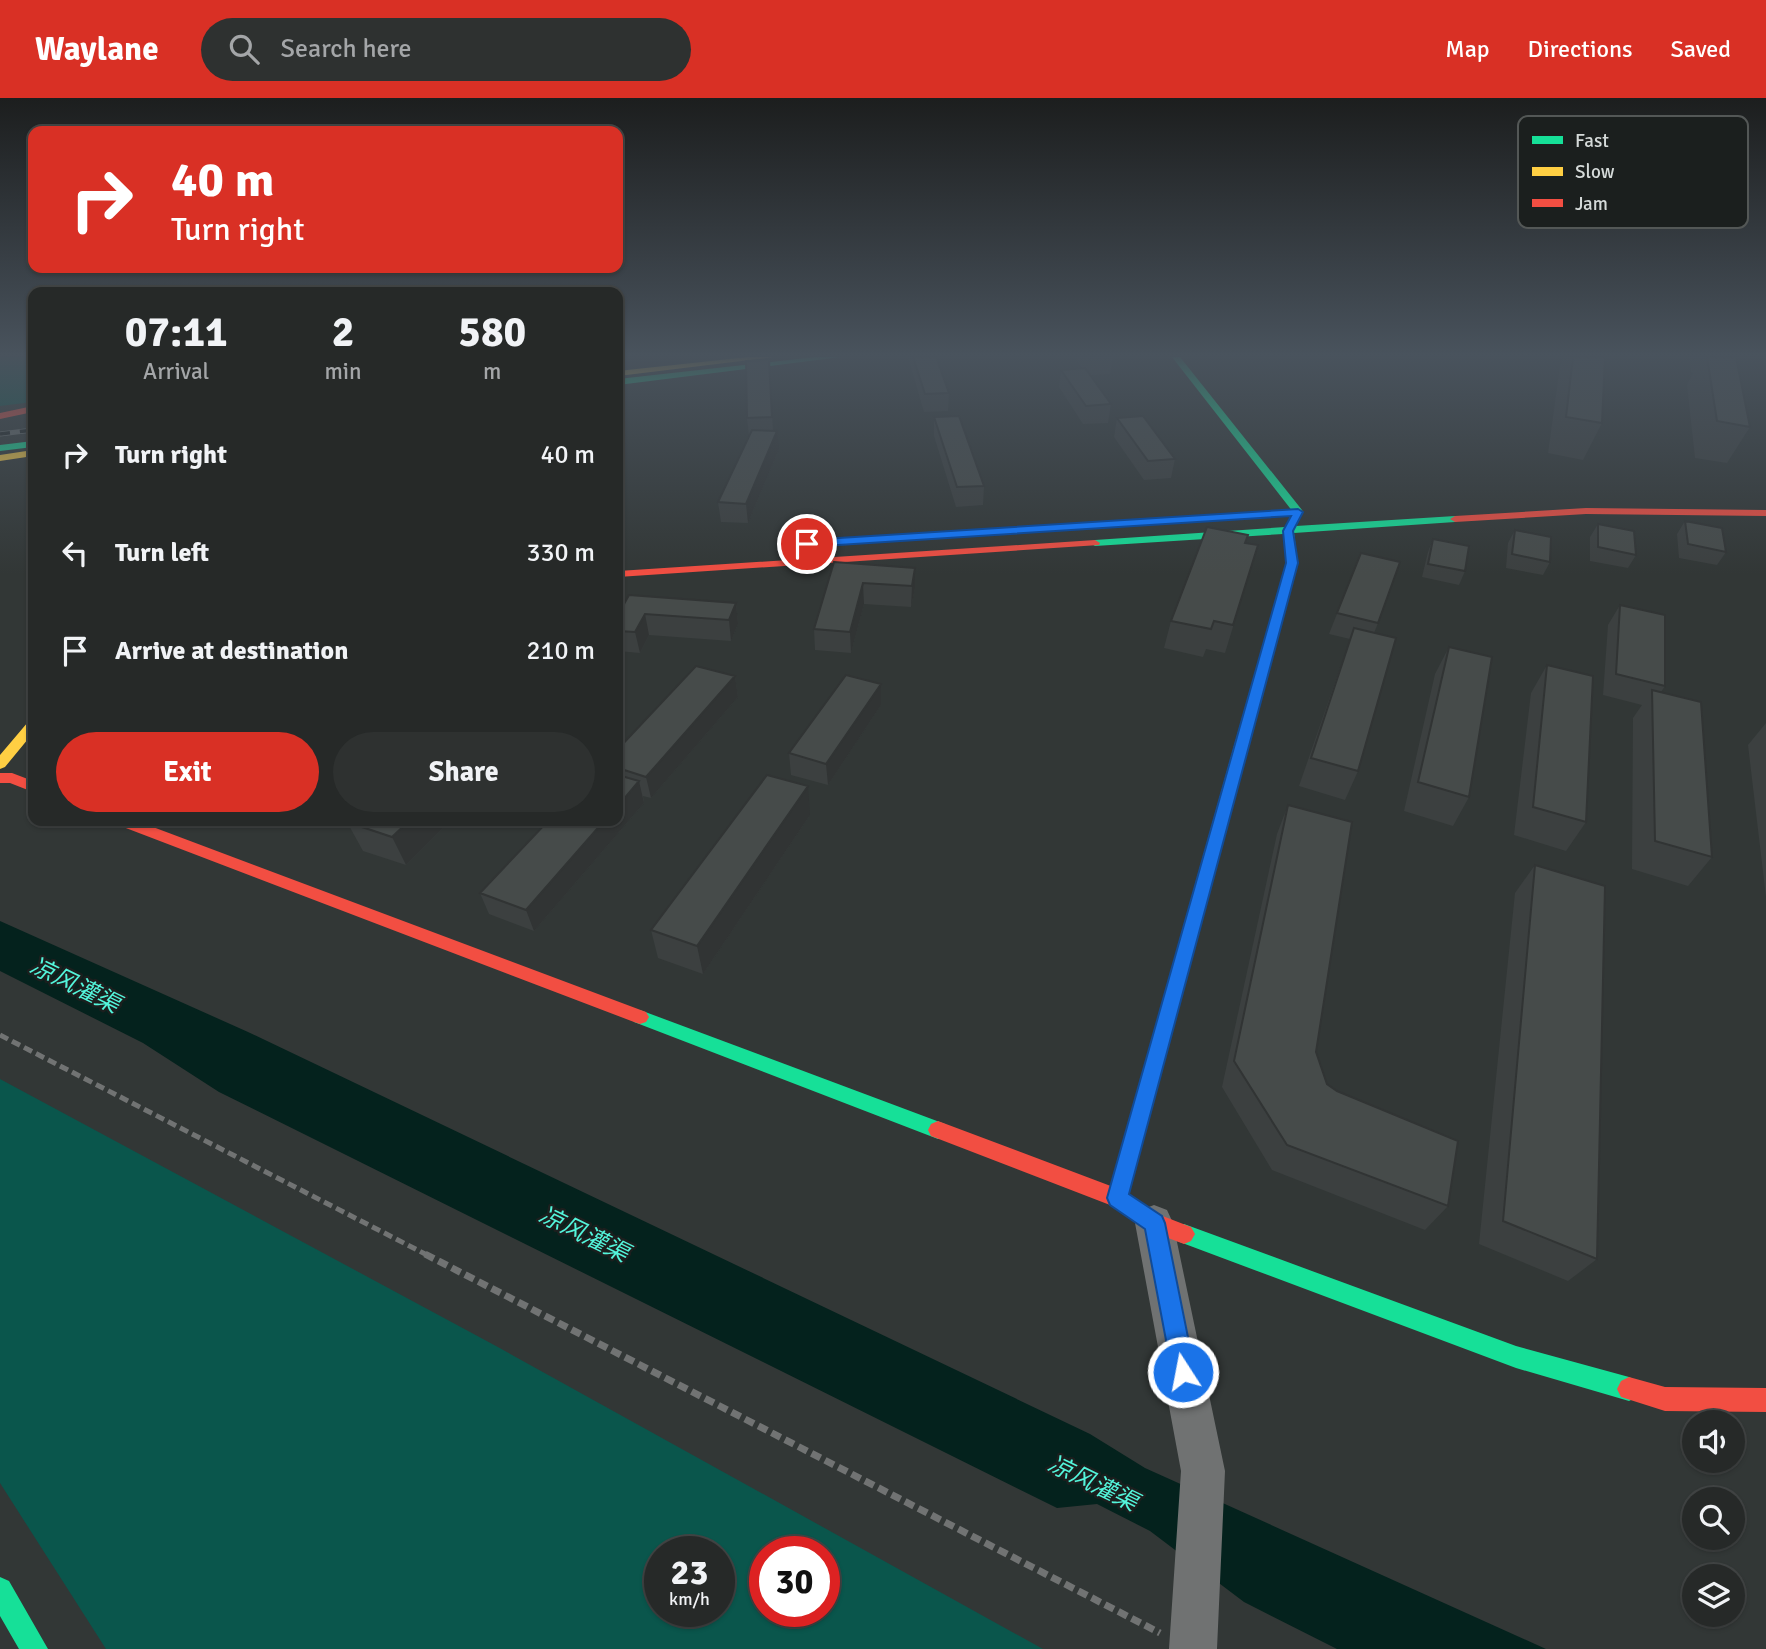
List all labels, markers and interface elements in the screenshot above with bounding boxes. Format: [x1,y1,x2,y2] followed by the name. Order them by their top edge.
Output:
[201,18,691,81] search box
[35,29,159,70] text: Waylane
[225,30,263,68] icon: search
[281,33,412,65] text: Search here
[1445,34,1490,64] text: Map
[1528,34,1633,64] text: Directions
[1671,34,1731,64] text: Saved
[1518,116,1748,228] legend
[1575,129,1609,153] text: Fast
[171,150,274,210] text: 40 m
[56,154,147,245] icon: right
[1575,160,1615,184] text: Slow
[1575,192,1608,216] text: Jam
[171,210,304,249] text: Turn right
[125,307,228,358] text: 07:11
[332,307,354,358] text: 2
[458,307,526,358] text: 580
[143,357,209,386] text: Arrival
[324,357,362,386] text: min
[483,357,501,386] text: m
[56,436,94,474] icon: right
[115,439,227,471] text: Turn right
[540,439,595,471] text: 40 m
[777,514,837,574] pin
[788,525,826,563] icon: arrive
[56,534,94,572] icon: left
[115,537,209,569] text: Turn left
[526,537,595,569] text: 330 m
[56,632,94,670] icon: arrive
[115,635,348,667] text: Arrive at destination
[526,635,595,667] text: 210 m
[56,732,319,812] button: Exit
[333,732,595,812] button: Share
[25,950,127,1021] water label: 凉风灌渠
[534,1199,636,1270] water label: 凉风灌渠
[1146,1335,1220,1409] position arrow
[1682,1410,1745,1627] map controls
[1682,1410,1745,1473] button: sound
[1043,1448,1145,1519] water label: 凉风灌渠
[1682,1487,1745,1550] button: search
[749,1536,840,1627] speed limit sign: 30
[671,1551,708,1594] text: 23
[1682,1564,1745,1627] button: layers
[669,1588,710,1610] text: km/h

